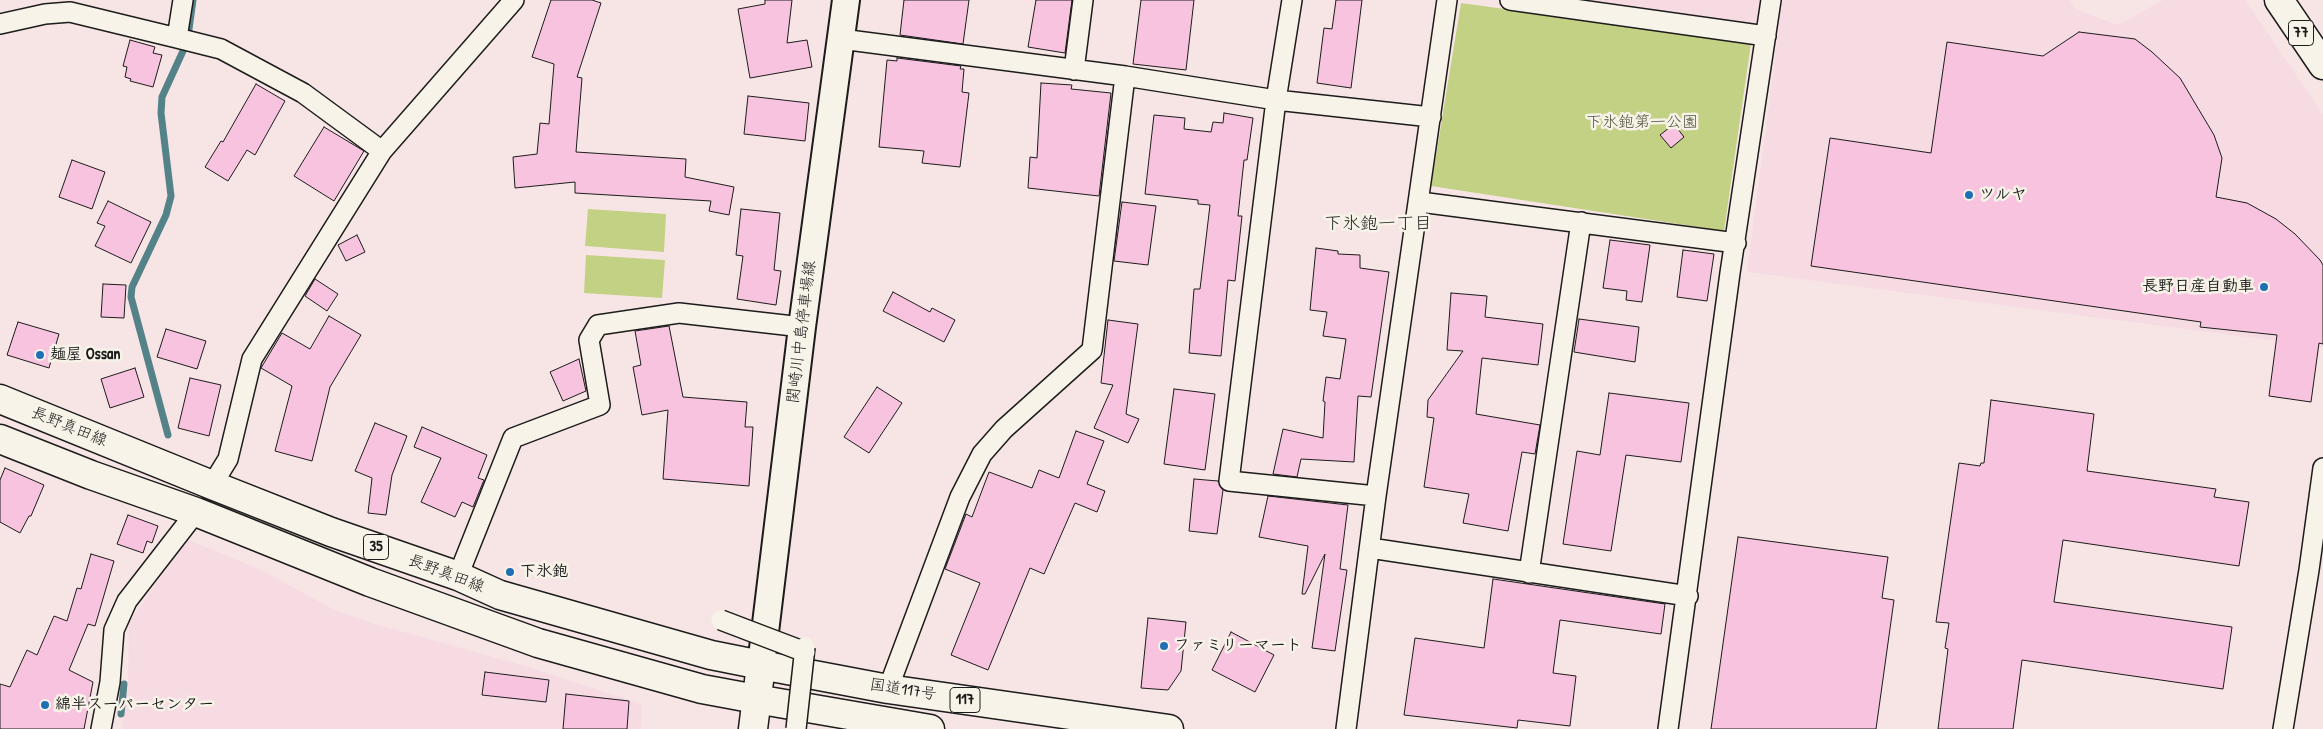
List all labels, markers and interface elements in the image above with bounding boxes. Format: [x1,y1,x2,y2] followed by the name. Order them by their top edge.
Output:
[2288,20,2314,46] road number: 77
[1586,113,1698,133] park label: 下氷鉋第一公園
[1979,185,2027,205] place label: ツルヤ
[1963,189,1975,201] marker: ツルヤ
[1324,213,1432,235] district label: 下氷鉋一丁目
[784,259,820,405] street label: 関崎川中島停車場線
[2142,277,2254,297] place label: 長野日産自動車
[2258,281,2270,293] marker: 長野日産自動車
[50,345,120,365] place label: 麺屋 Ossan
[34,349,46,361] marker: 麺屋 Ossan
[28,403,110,451] street label: 長野真田線
[364,534,388,560] road number: 35
[405,551,487,597] street label: 長野真田線
[520,562,568,582] place label: 下氷鉋
[504,566,516,578] marker: 下氷鉋
[1174,636,1302,656] place label: ファミリーマート
[1158,640,1170,652] marker: ファミリーマート
[868,675,938,705] street label: 国道117号
[950,688,980,712] road number: 117
[55,695,214,715] place label: 綿半スーパーセンター
[39,699,51,711] marker: 綿半スーパーセンター

